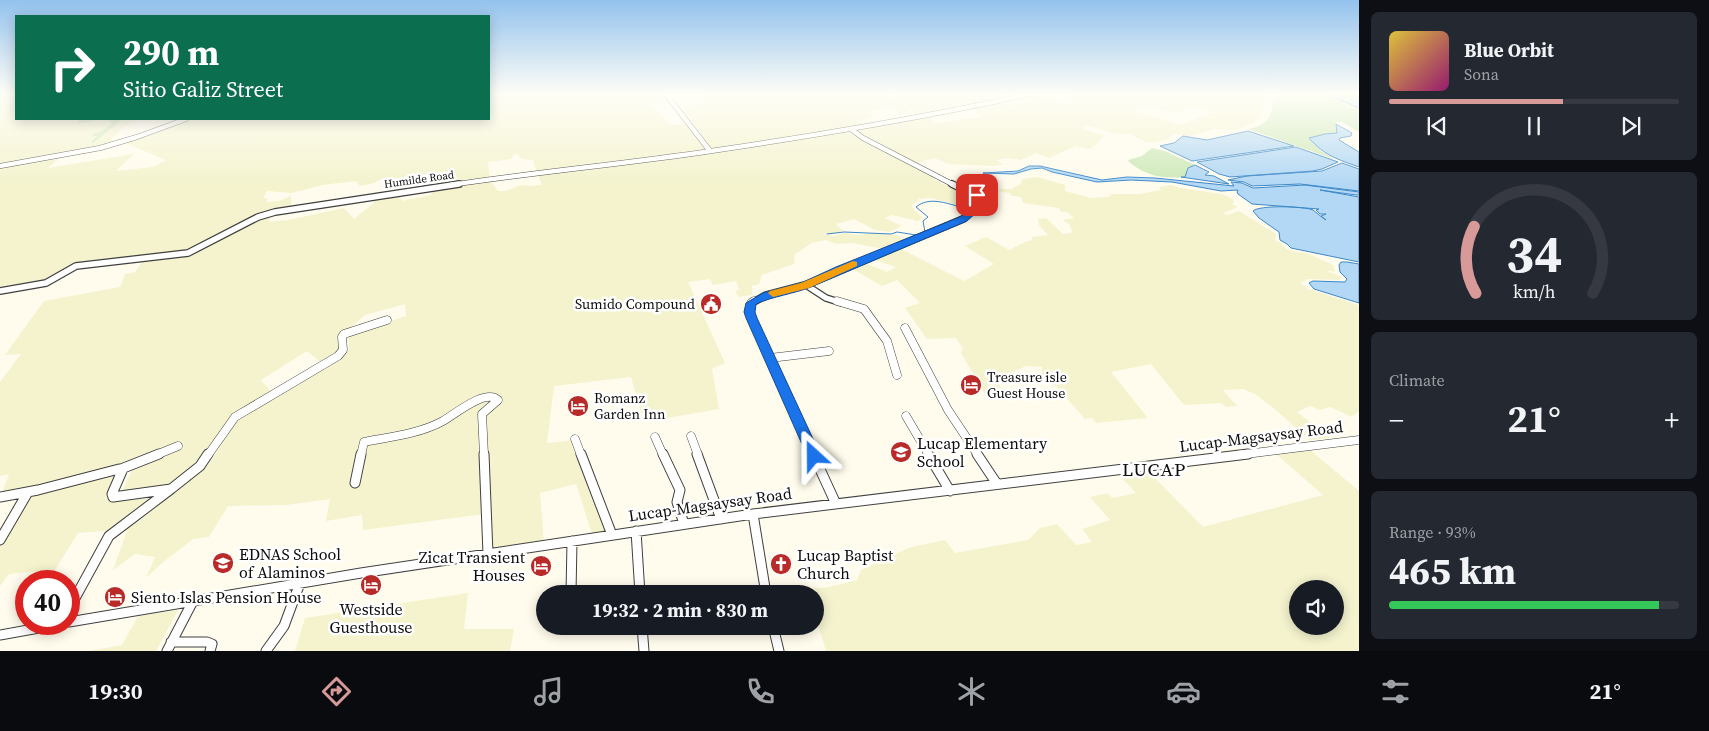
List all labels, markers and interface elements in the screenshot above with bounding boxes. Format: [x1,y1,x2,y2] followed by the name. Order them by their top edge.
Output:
[123,29,219,77] text: 290 m
[40,35,105,100] icon: right
[1464,37,1554,63] text: Blue Orbit
[1464,63,1499,85] text: Sona
[123,74,283,104] text: Sitio Galiz Street
[1423,112,1451,140] icon: previous
[1520,112,1548,140] icon: pause
[1617,112,1645,140] icon: next
[383,167,456,192] street label: Humilde Road
[956,174,998,216] pin
[963,181,991,209] icon: arrive
[1506,218,1562,289] text: 34
[1513,279,1556,304] text: km/h
[699,292,723,316] public building icon: Sumido Compound
[575,294,695,314] place label: Sumido Compound
[987,367,1067,403] place label: Treasure isle Guest House
[1389,369,1445,391] text: Climate
[959,373,983,397] hotel icon: Treasure isle Guest House
[594,388,666,424] place label: Romanz Garden Inn
[1507,393,1561,445] text: 21°
[566,394,590,418] hotel icon: Romanz Garden Inn
[1389,401,1404,439] text: −
[1664,401,1679,439] text: +
[1178,415,1344,457] street label: Lucap-Magsaysay Road
[787,429,839,481] position arrow
[917,432,1048,472] place label: Lucap Elementary School
[889,440,913,464] school or university icon: Lucap Elementary School
[1122,456,1186,482] district label: LUCAP
[627,482,793,526] street label: Lucap-Magsaysay Road
[1389,521,1476,543] text: Range · 93%
[239,543,341,583] place label: EDNAS School of Alaminos
[797,544,894,584] place label: Lucap Baptist Church
[1389,545,1516,597] text: 465 km
[419,546,526,586] place label: Zicat Transient Houses
[211,551,235,575] school or university icon: EDNAS School of Alaminos
[769,552,793,576] church icon: Lucap Baptist Church
[529,554,553,578] hotel icon: Zicat Transient Houses
[15,570,80,635] speed limit sign: 40
[359,573,383,597] hotel icon: Westside Guesthouse
[1289,580,1344,635] map controls
[1289,580,1344,635] button: sound
[103,585,127,609] hotel icon: Siento Islas Pension House
[131,586,322,608] place label: Siento Islas Pension House
[592,597,768,623] text: 19:32 · 2 min · 830 m
[329,598,413,638] place label: Westside Guesthouse
[319,674,354,709] icon: directions
[531,674,566,709] icon: music
[743,674,778,709] icon: phone
[954,674,989,709] icon: climate
[1166,674,1201,709] icon: car
[1378,674,1413,709] icon: filters
[88,676,143,706] text: 19:30
[1590,676,1621,706] text: 21°

